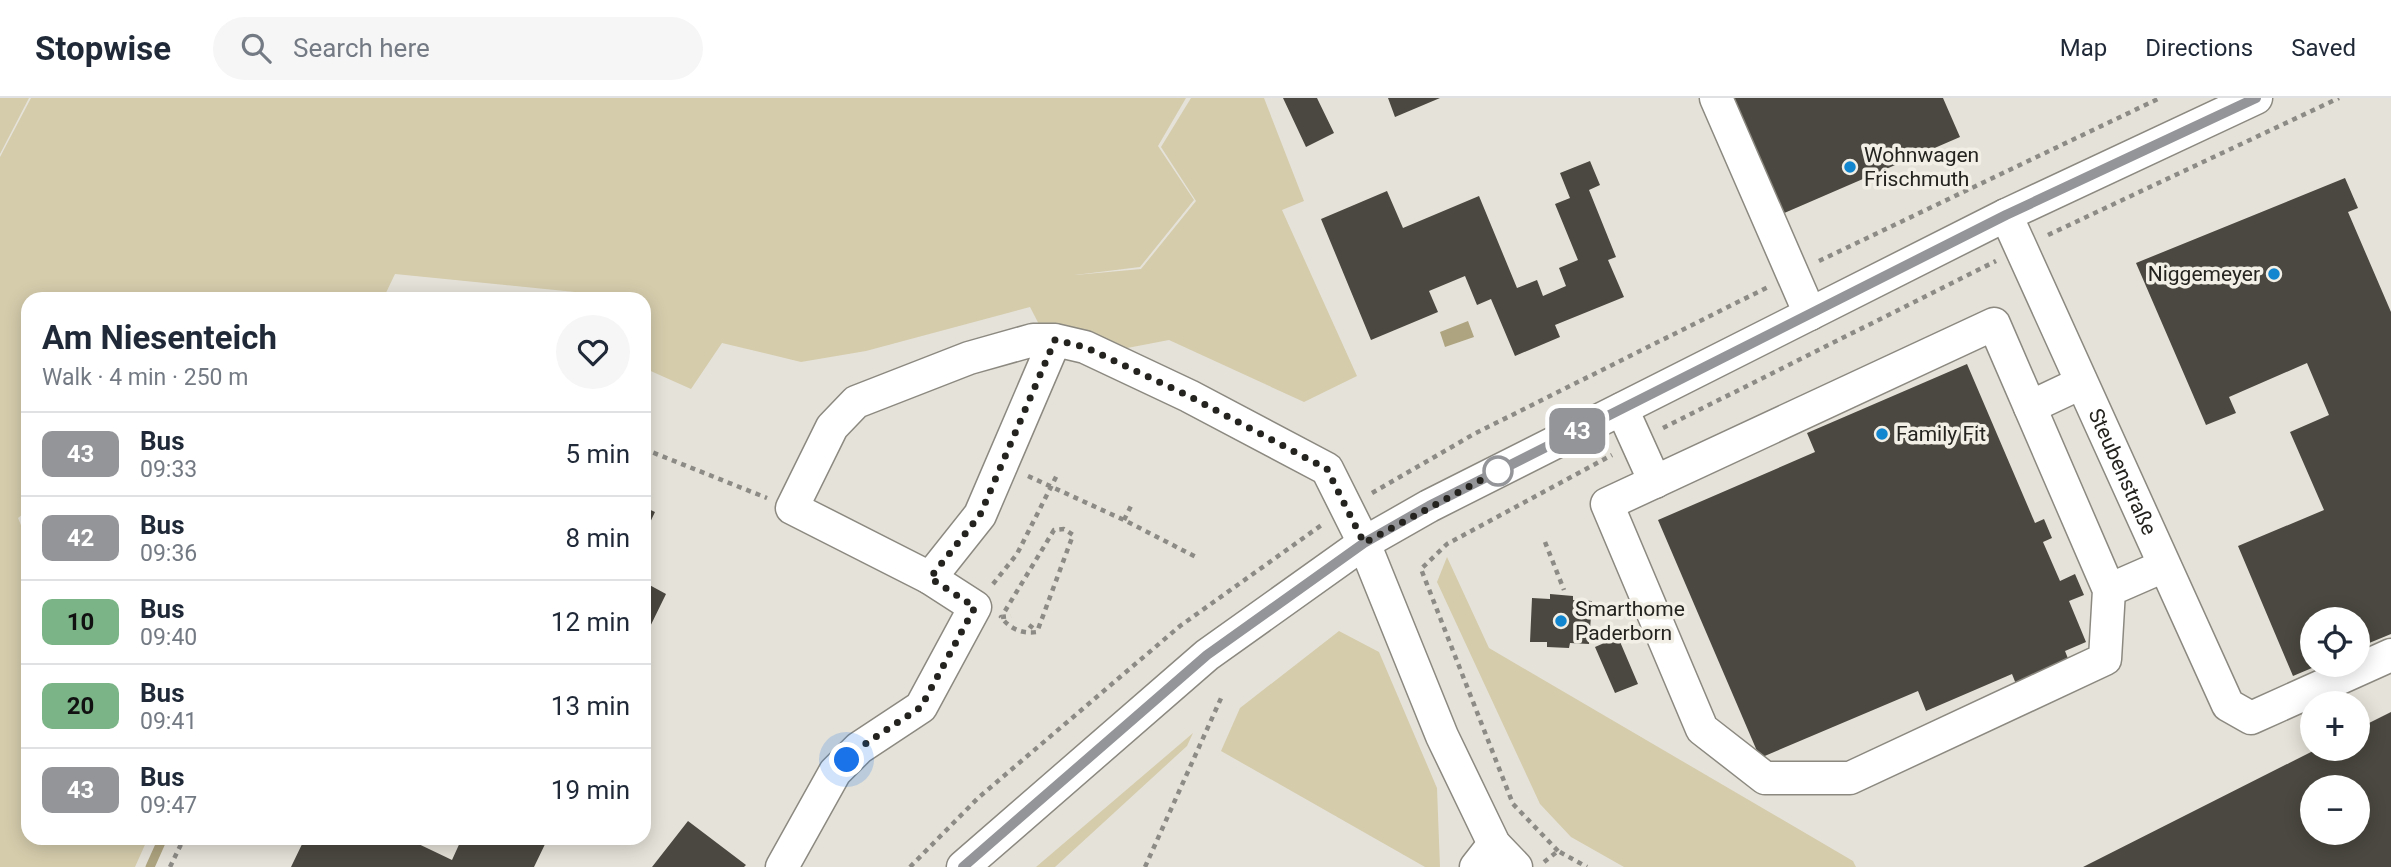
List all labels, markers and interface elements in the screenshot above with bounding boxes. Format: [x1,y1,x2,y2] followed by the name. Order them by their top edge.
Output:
[213,17,703,80] search box
[35,29,171,68] text: Stopwise
[237,29,275,67] icon: search
[293,33,430,63] text: Search here
[2060,34,2107,62] text: Map
[2145,34,2253,62] text: Directions
[2291,34,2356,62] text: Saved
[1864,143,1979,191] place label: Wohnwagen Frischmuth
[1842,159,1858,175] marker: Wohnwagen Frischmuth
[2148,262,2260,286] place label: Niggemeyer
[2266,266,2282,282] marker: Niggemeyer
[556,315,630,389] button: heart
[42,318,277,357] text: Am Niesenteich
[42,364,248,391] text: Walk · 4 min · 250 m
[2083,405,2161,539] street label: Steubenstraße
[1546,408,1608,454] line badge: 43
[1563,417,1591,445] text: 43
[1896,422,1986,446] place label: Family Fit
[140,426,185,456] text: Bus
[1874,426,1890,442] marker: Family Fit
[565,439,630,469] text: 5 min
[67,440,94,468] text: 43
[140,456,197,483] text: 09:33
[1483,456,1513,486] unlabelled marker
[140,510,185,540] text: Bus
[565,523,630,553] text: 8 min
[67,524,94,552] text: 42
[140,540,197,567] text: 09:36
[140,594,185,624] text: Bus
[1575,597,1685,645] place label: Smarthome Paderborn
[551,607,630,637] text: 12 min
[2300,607,2370,845] map controls
[2300,607,2370,677] button: locate
[67,608,94,636] text: 10
[1553,613,1569,629] marker: Smarthome Paderborn
[140,624,197,651] text: 09:40
[140,678,185,708] text: Bus
[551,691,630,721] text: 13 min
[2300,691,2370,761] button: +
[67,692,94,720] text: 20
[140,708,197,735] text: 09:41
[829,742,864,777] your location
[140,762,185,792] text: Bus
[551,775,630,805] text: 19 min
[2300,775,2370,845] button: −
[67,776,94,804] text: 43
[140,792,197,819] text: 09:47

